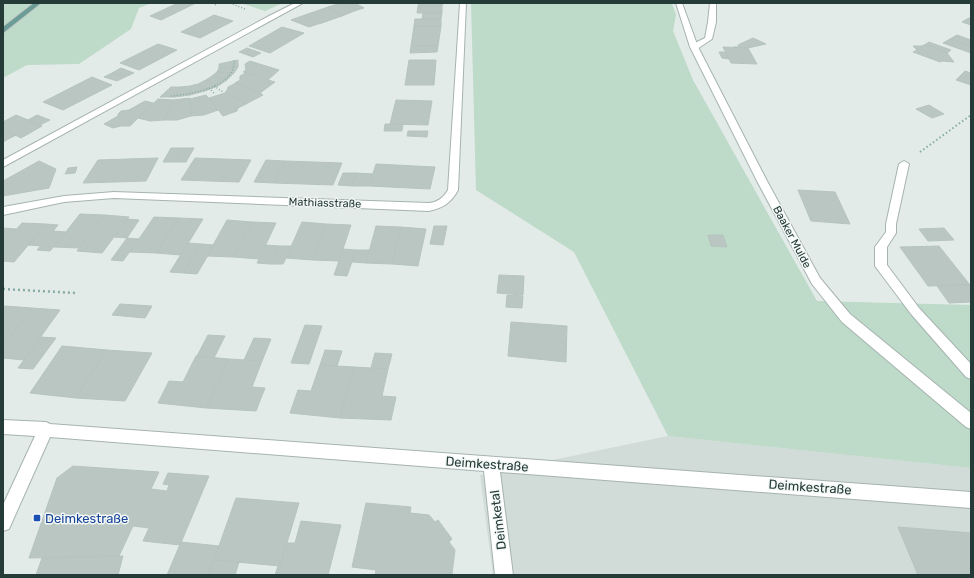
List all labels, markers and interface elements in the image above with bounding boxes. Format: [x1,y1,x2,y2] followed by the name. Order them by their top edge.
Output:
[288,195,362,211] street label: Mathiasstraße
[770,204,814,270] street label: Baaker Mulde
[445,454,529,474] street label: Deimkestraße
[768,477,852,497] street label: Deimkestraße
[487,489,509,551] street label: Deimketal
[45,511,128,526] place label: Deimkestraße
[32,513,42,523] marker: Deimkestraße

